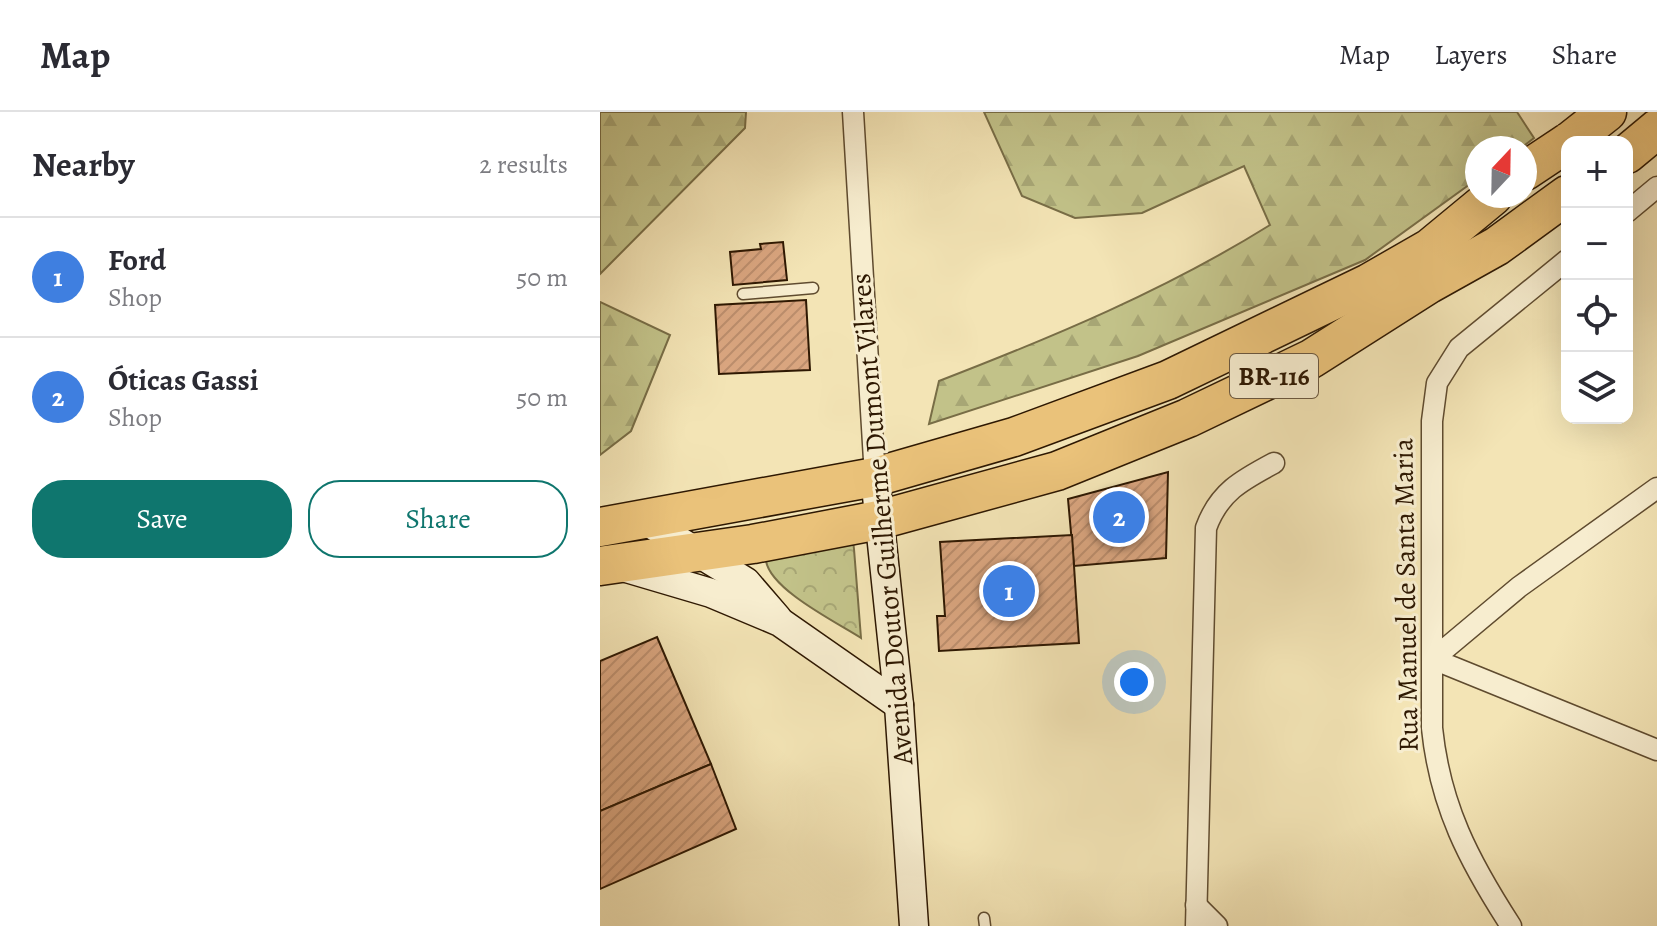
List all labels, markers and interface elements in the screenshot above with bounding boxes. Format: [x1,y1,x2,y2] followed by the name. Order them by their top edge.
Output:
[40,29,110,81] text: Map
[1339,36,1390,74] text: Map
[1434,36,1507,74] text: Layers
[1551,36,1617,74] text: Share
[1465,136,1537,208] north arrow
[1561,136,1633,424] map controls
[1561,136,1633,208] button: +
[32,141,135,188] text: Nearby
[479,147,568,182] text: 2 results
[1561,208,1633,280] button: −
[108,240,166,280] text: Ford
[53,260,63,295] text: 1
[516,260,568,295] text: 50 m
[842,272,923,767] street label: Avenida Doutor Guilherme Dumont Vilares
[108,280,162,315] text: Shop
[1561,280,1633,352] button: locate
[1561,352,1633,424] button: layers
[1230,354,1318,398] road number: BR-116
[108,360,259,400] text: Óticas Gassi
[52,380,64,415] text: 2
[516,380,568,415] text: 50 m
[108,400,162,435] text: Shop
[1384,438,1428,752] street label: Rua Manuel de Santa Maria
[32,480,292,558] button: Save
[308,480,568,558] button: Share
[1093,487,1145,547] pin: 2
[983,561,1035,621] pin: 1
[1114,662,1154,702] your location

